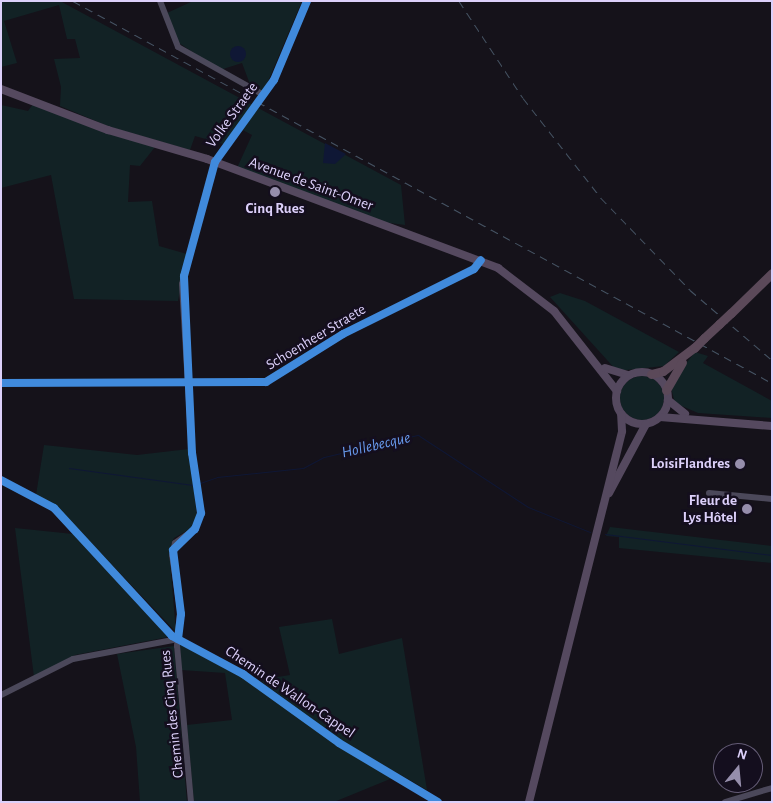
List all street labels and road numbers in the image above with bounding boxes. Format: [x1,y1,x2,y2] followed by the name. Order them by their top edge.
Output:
[202,79,262,151] street label: Volke Straete
[246,153,376,215] street label: Avenue de Saint-Omer
[263,300,369,374] street label: Schoenheer Straete
[222,642,358,742] street label: Chemin de Wallon-Cappel
[156,649,188,779] street label: Chemin des Cinq Rues

